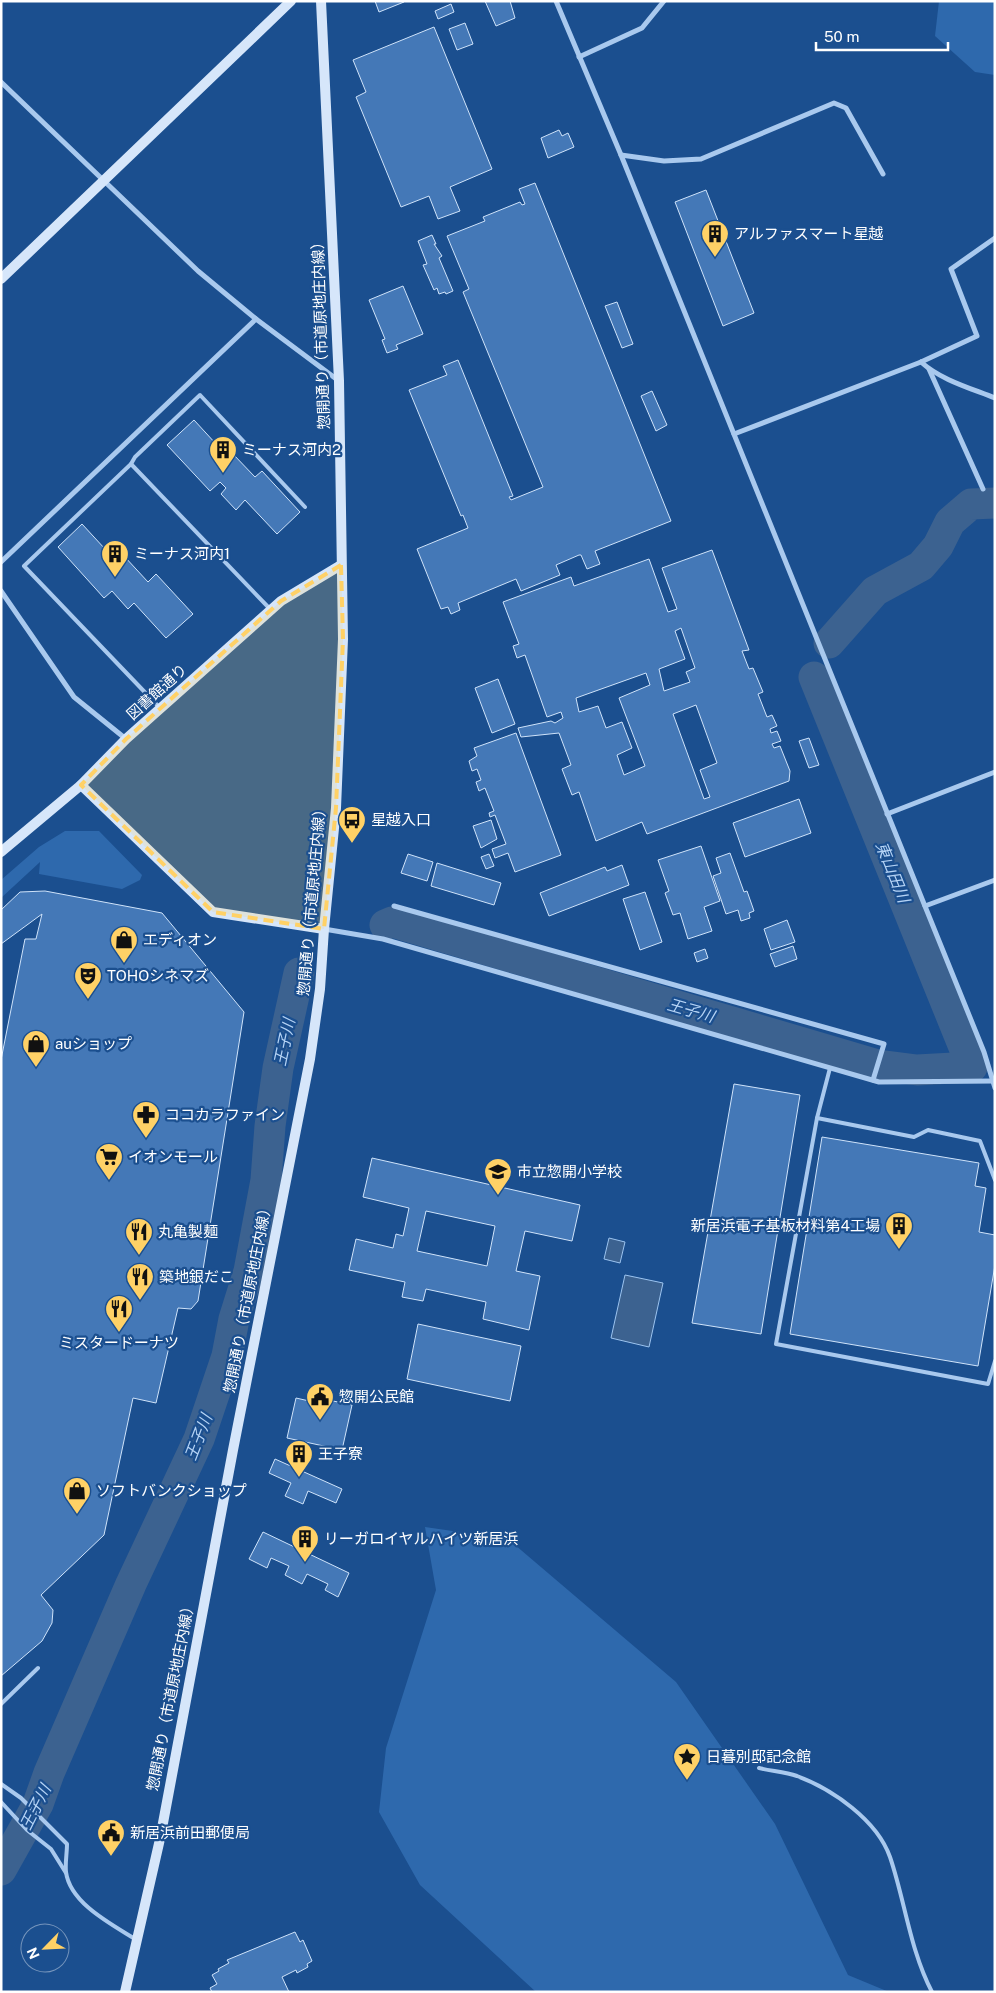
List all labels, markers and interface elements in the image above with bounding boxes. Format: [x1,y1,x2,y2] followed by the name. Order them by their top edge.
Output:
[816,20,948,52] scale bar
[824,28,859,45] text: 50 m
[700,219,730,258] building icon: アルファスマート星越
[734,225,883,242] place label: アルファスマート星越
[309,234,332,430] street label: 惣開通り（市道原地庄内線）
[208,435,238,474] building icon: ミーナス河内2
[242,441,341,458] place label: ミーナス河内2
[100,539,130,578] building icon: ミーナス河内1
[134,545,230,562] place label: ミーナス河内1
[123,660,190,723] street label: 図書館通り
[295,801,328,997] street label: 惣開通り（市道原地庄内線）
[337,805,367,844] bus stop icon: 星越入口
[371,811,431,828] place label: 星越入口
[872,839,914,907] water label: 東山田川
[109,925,139,964] shop icon: エディオン
[143,931,217,948] place label: エディオン
[73,961,103,1000] theatre icon: TOHOシネマズ
[107,967,209,984] place label: TOHOシネマズ
[665,995,718,1027] water label: 王子川
[270,1015,299,1068] water label: 王子川
[21,1029,51,1068] shop icon: auショップ
[55,1035,132,1052] place label: auショップ
[131,1100,161,1139] pharmacy icon: ココカラファイン
[165,1106,285,1123] place label: ココカラファイン
[94,1142,124,1181] supermarket icon: イオンモール
[128,1148,218,1165] place label: イオンモール
[483,1157,513,1196] school or university icon: 市立惣開小学校
[517,1163,622,1180] place label: 市立惣開小学校
[221,1200,274,1394] street label: 惣開通り（市道原地庄内線）
[884,1211,914,1250] building icon: 新居浜電子基板材料第4工場
[124,1217,154,1256] restaurant icon: 丸亀製麺
[691,1217,880,1234] place label: 新居浜電子基板材料第4工場
[158,1223,218,1240] place label: 丸亀製麺
[125,1262,155,1301] restaurant icon: 築地銀だこ
[159,1268,234,1285] place label: 築地銀だこ
[104,1294,134,1333] restaurant icon: ミスタードーナツ
[59,1334,179,1351] place label: ミスタードーナツ
[305,1382,335,1421] public building icon: 惣開公民館
[339,1388,414,1405] place label: 惣開公民館
[181,1410,217,1463] water label: 王子川
[284,1439,314,1478] building icon: 王子寮
[318,1445,363,1462] place label: 王子寮
[62,1476,92,1515] shop icon: ソフトバンクショップ
[96,1482,247,1499] place label: ソフトバンクショップ
[290,1524,320,1563] building icon: リーガロイヤルハイツ新居浜
[324,1530,518,1547] place label: リーガロイヤルハイツ新居浜
[144,1598,197,1792] street label: 惣開通り（市道原地庄内線）
[672,1742,702,1781] place icon: 日暮別邸記念館
[706,1748,811,1765] place label: 日暮別邸記念館
[16,1780,56,1833] water label: 王子川
[96,1818,126,1857] public building icon: 新居浜前田郵便局
[130,1824,250,1841] place label: 新居浜前田郵便局
[20,1923,70,1973] north arrow
[24,1945,43,1962] text: N

